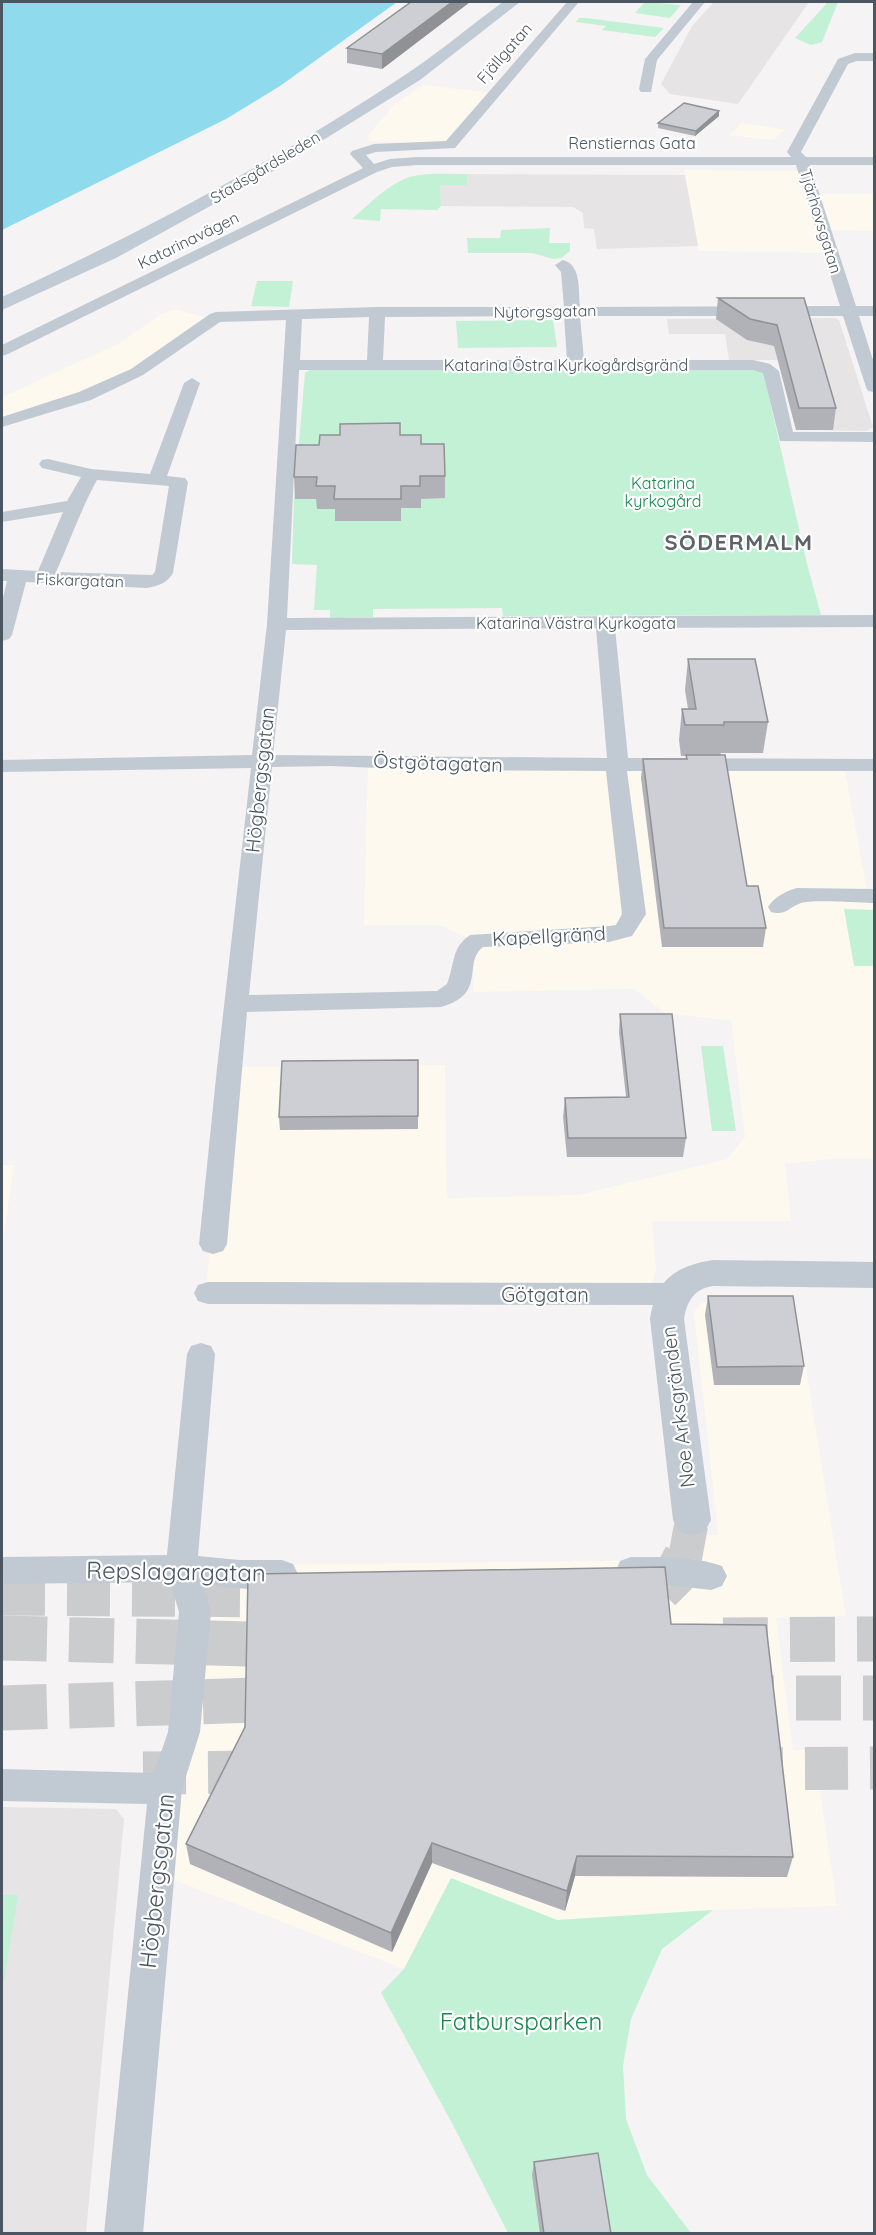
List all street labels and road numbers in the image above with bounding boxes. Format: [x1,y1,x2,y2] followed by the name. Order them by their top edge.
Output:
[472,18,536,88] street label: Fjällgatan
[207,126,323,208] street label: Stadsgårdsleden
[568,133,696,153] street label: Renstiernas Gata
[796,166,846,276] street label: Tjärhovsgatan
[134,207,242,273] street label: Katarinavägen
[493,300,597,322] street label: Nytorgsgatan
[444,355,688,375] street label: Katarina Östra Kyrkogårdsgränd
[36,568,124,592] street label: Fiskargatan
[476,613,676,633] street label: Katarina Västra Kyrkogata
[239,706,280,854] street label: Högbergsgatan
[373,748,503,777] street label: Östgötagatan
[492,920,606,951] street label: Kapellgränd
[501,1282,589,1307] street label: Götgatan
[655,1325,700,1489] street label: Noe Arksgränden
[86,1554,266,1588] street label: Repslagargatan
[132,1792,180,1970] street label: Högbergsgatan

